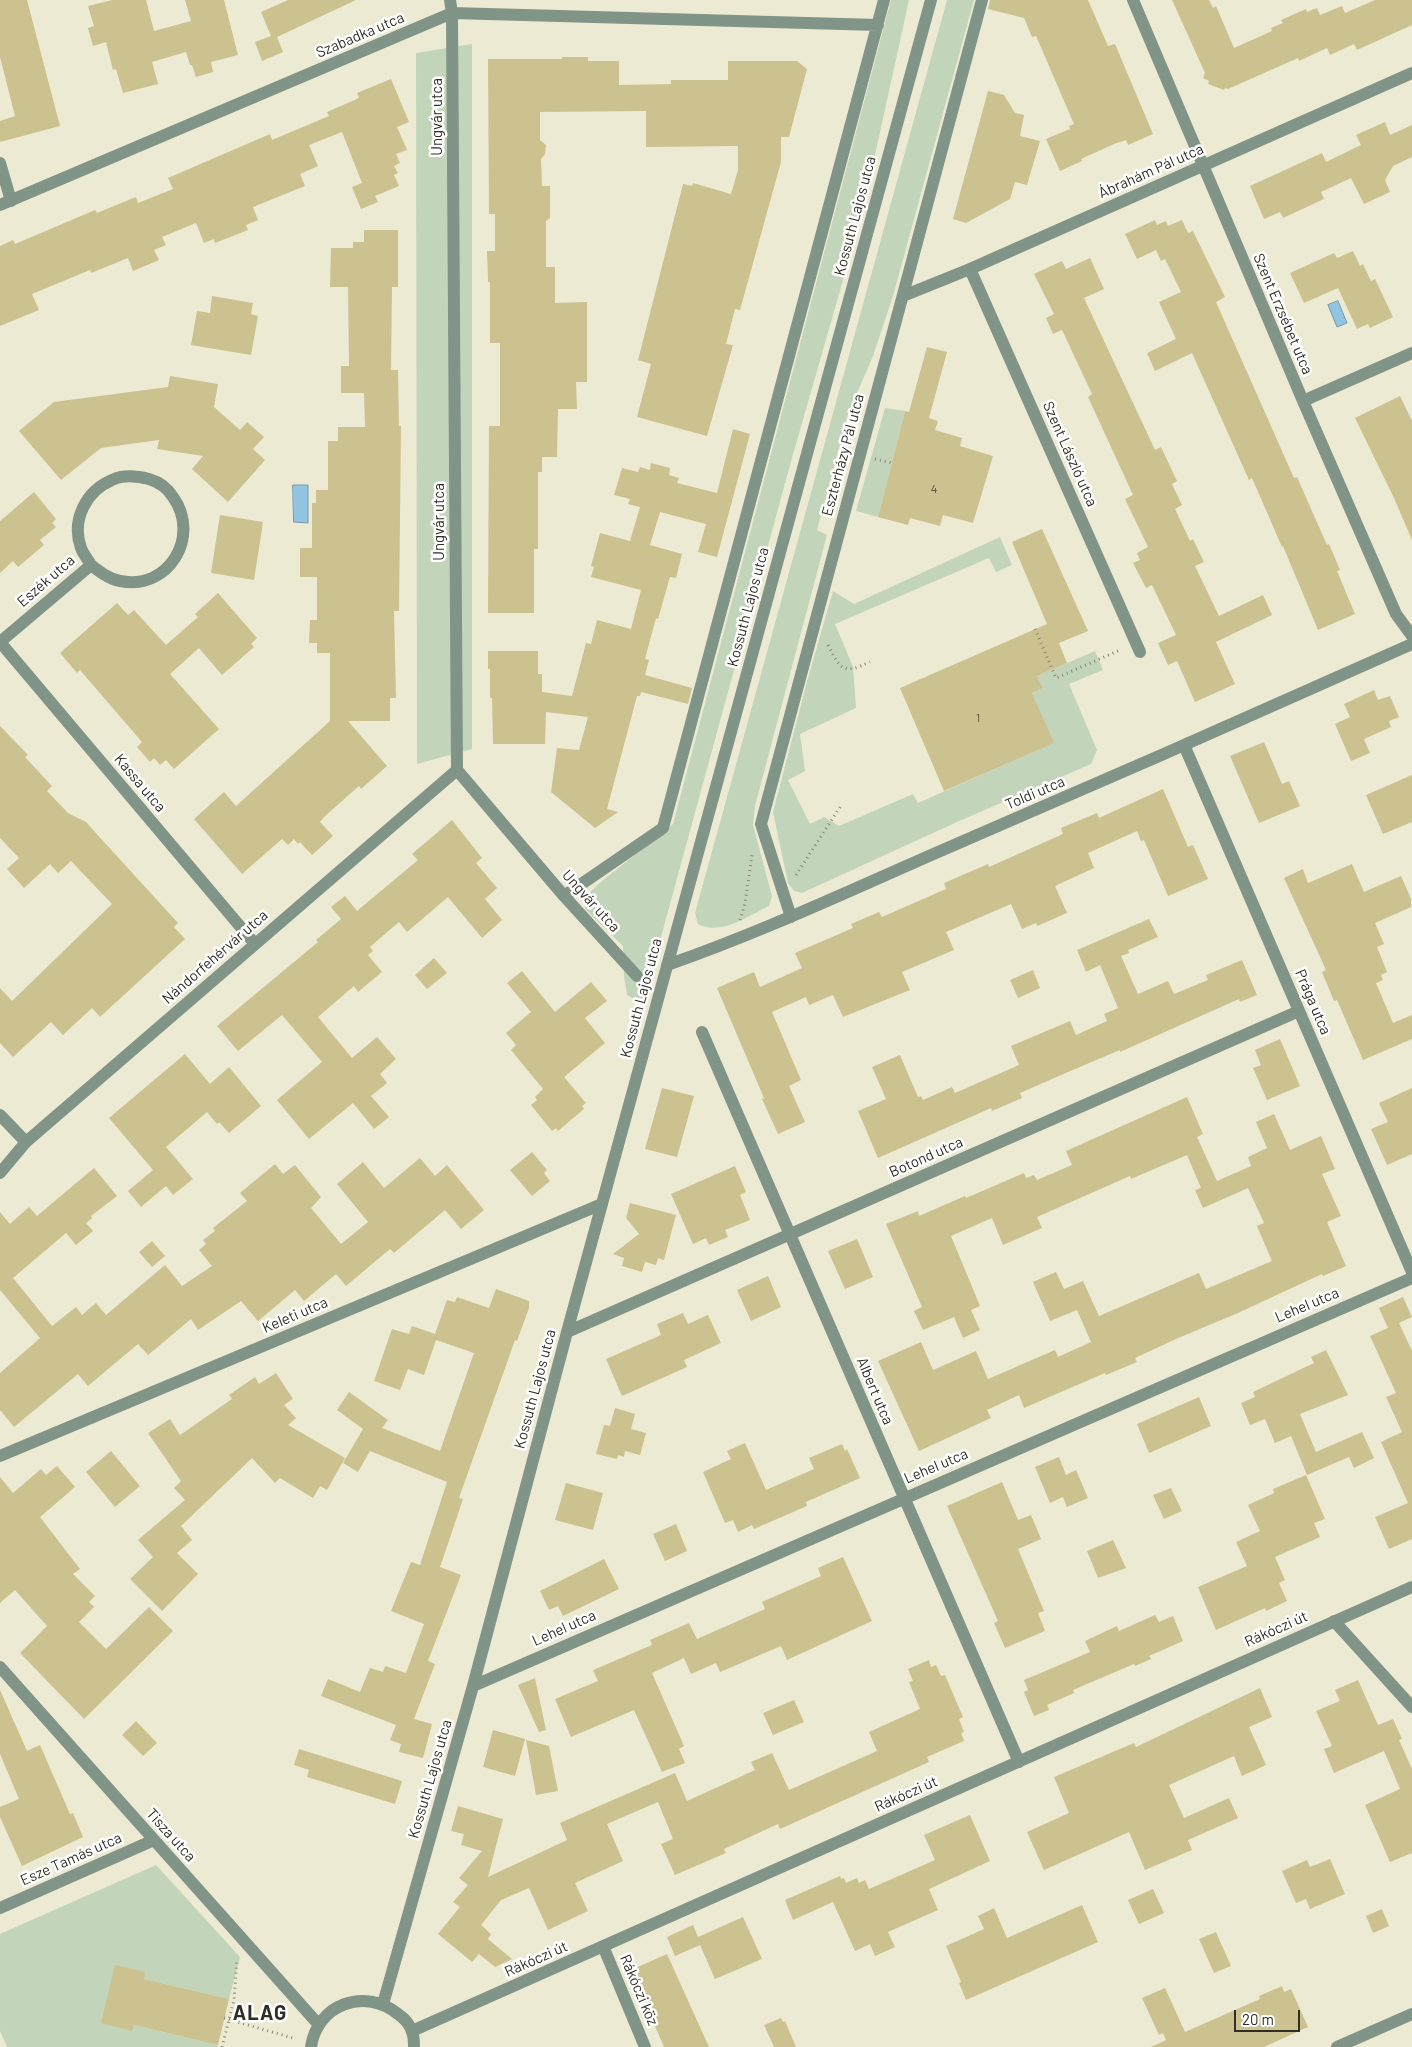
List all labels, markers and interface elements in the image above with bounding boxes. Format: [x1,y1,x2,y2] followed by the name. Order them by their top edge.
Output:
[313,8,407,62] street label: Szabadka utca
[428,78,446,156] street label: Ungvár utca
[1096,140,1206,202] street label: Ábrahám Pál utca
[830,154,880,278] street label: Kossuth Lajos utca
[1249,251,1317,377] street label: Szent Erzsébet utca
[818,392,868,518] street label: Eszterházy Pál utca
[1039,399,1101,509] street label: Szent László utca
[931,482,937,496] house number: 4
[430,483,448,561] street label: Ungvár utca
[723,545,773,669] street label: Kossuth Lajos utca
[14,551,78,611] street label: Eszék utca
[976,711,980,725] house number: 1
[110,750,170,816] street label: Kassa utca
[1003,772,1067,814] street label: Toldi utca
[558,866,624,936] street label: Ungvár utca
[158,906,272,1008] street label: Nándorfehérvár utca
[616,936,666,1060] street label: Kossuth Lajos utca
[1291,967,1335,1037] street label: Prága utca
[886,1133,966,1181] street label: Botond utca
[1272,1283,1342,1327] street label: Lehel utca
[260,1293,330,1337] street label: Keleti utca
[510,1327,560,1451] street label: Kossuth Lajos utca
[853,1355,897,1427] street label: Albert utca
[901,1444,971,1488] street label: Lehel utca
[529,1606,599,1650] street label: Lehel utca
[1242,1607,1310,1651] street label: Rákóczi út
[404,1717,456,1841] street label: Kossuth Lajos utca
[872,1772,940,1816] street label: Rákóczi út
[142,1805,200,1865] street label: Tisza utca
[18,1829,124,1889] street label: Esze Tamás utca
[502,1937,570,1981] street label: Rákóczi út
[616,1952,662,2028] street label: Rákóczi köz
[1237,2000,1303,2032] scale bar
[232,2001,288,2025] district label: ALAG
[1242,2010,1274,2028] text: 20 m

